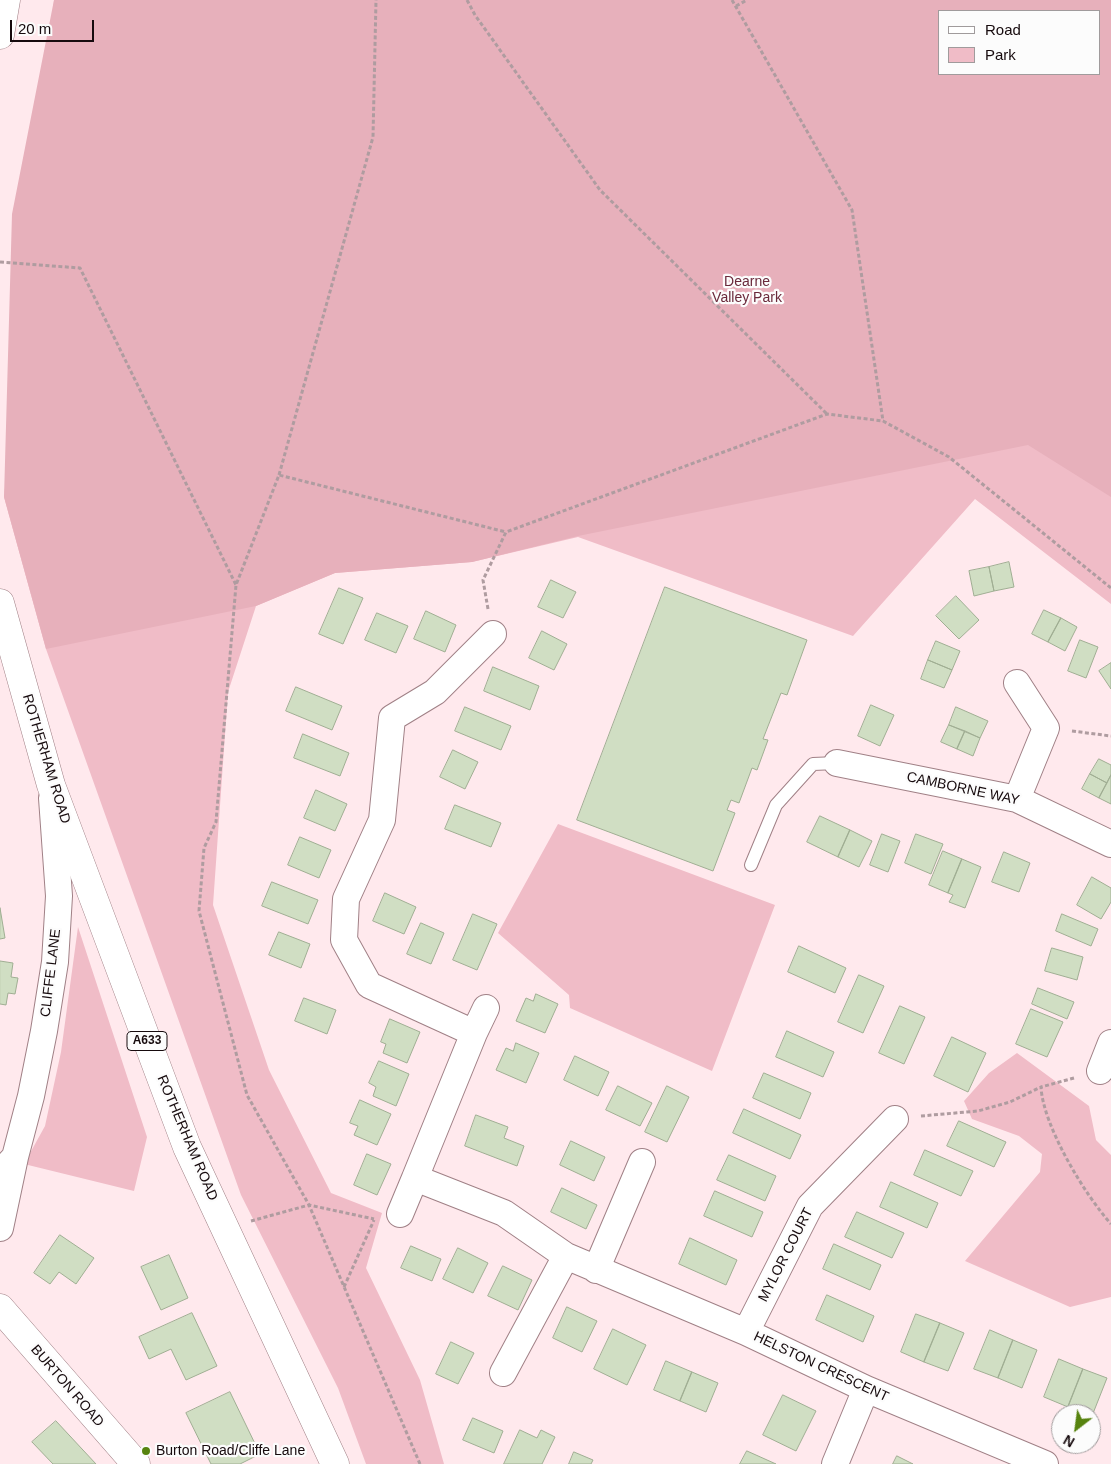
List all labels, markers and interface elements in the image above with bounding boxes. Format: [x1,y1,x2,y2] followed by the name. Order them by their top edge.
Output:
[12,10,96,42] scale bar
[938,10,1101,75] legend
[18,20,51,37] text: 20 m
[985,21,1021,38] text: Road
[985,46,1016,63] text: Park
[712,274,782,306] park label: Dearne Valley Park
[18,692,74,826] street label: ROTHERHAM ROAD
[905,769,1021,809] street label: CAMBORNE WAY
[37,928,65,1018] street label: CLIFFE LANE
[127,1032,167,1050] road number: A633
[153,1073,221,1203] street label: ROTHERHAM ROAD
[755,1205,817,1305] street label: MYLOR COURT
[751,1328,891,1406] street label: HELSTON CRESCENT
[27,1342,107,1430] street label: BURTON ROAD
[1051,1404,1101,1454] north arrow
[1061,1432,1077,1451] text: N
[156,1443,305,1459] place label: Burton Road/Cliffe Lane
[140,1445,152,1457] marker: Burton Road/Cliffe Lane

